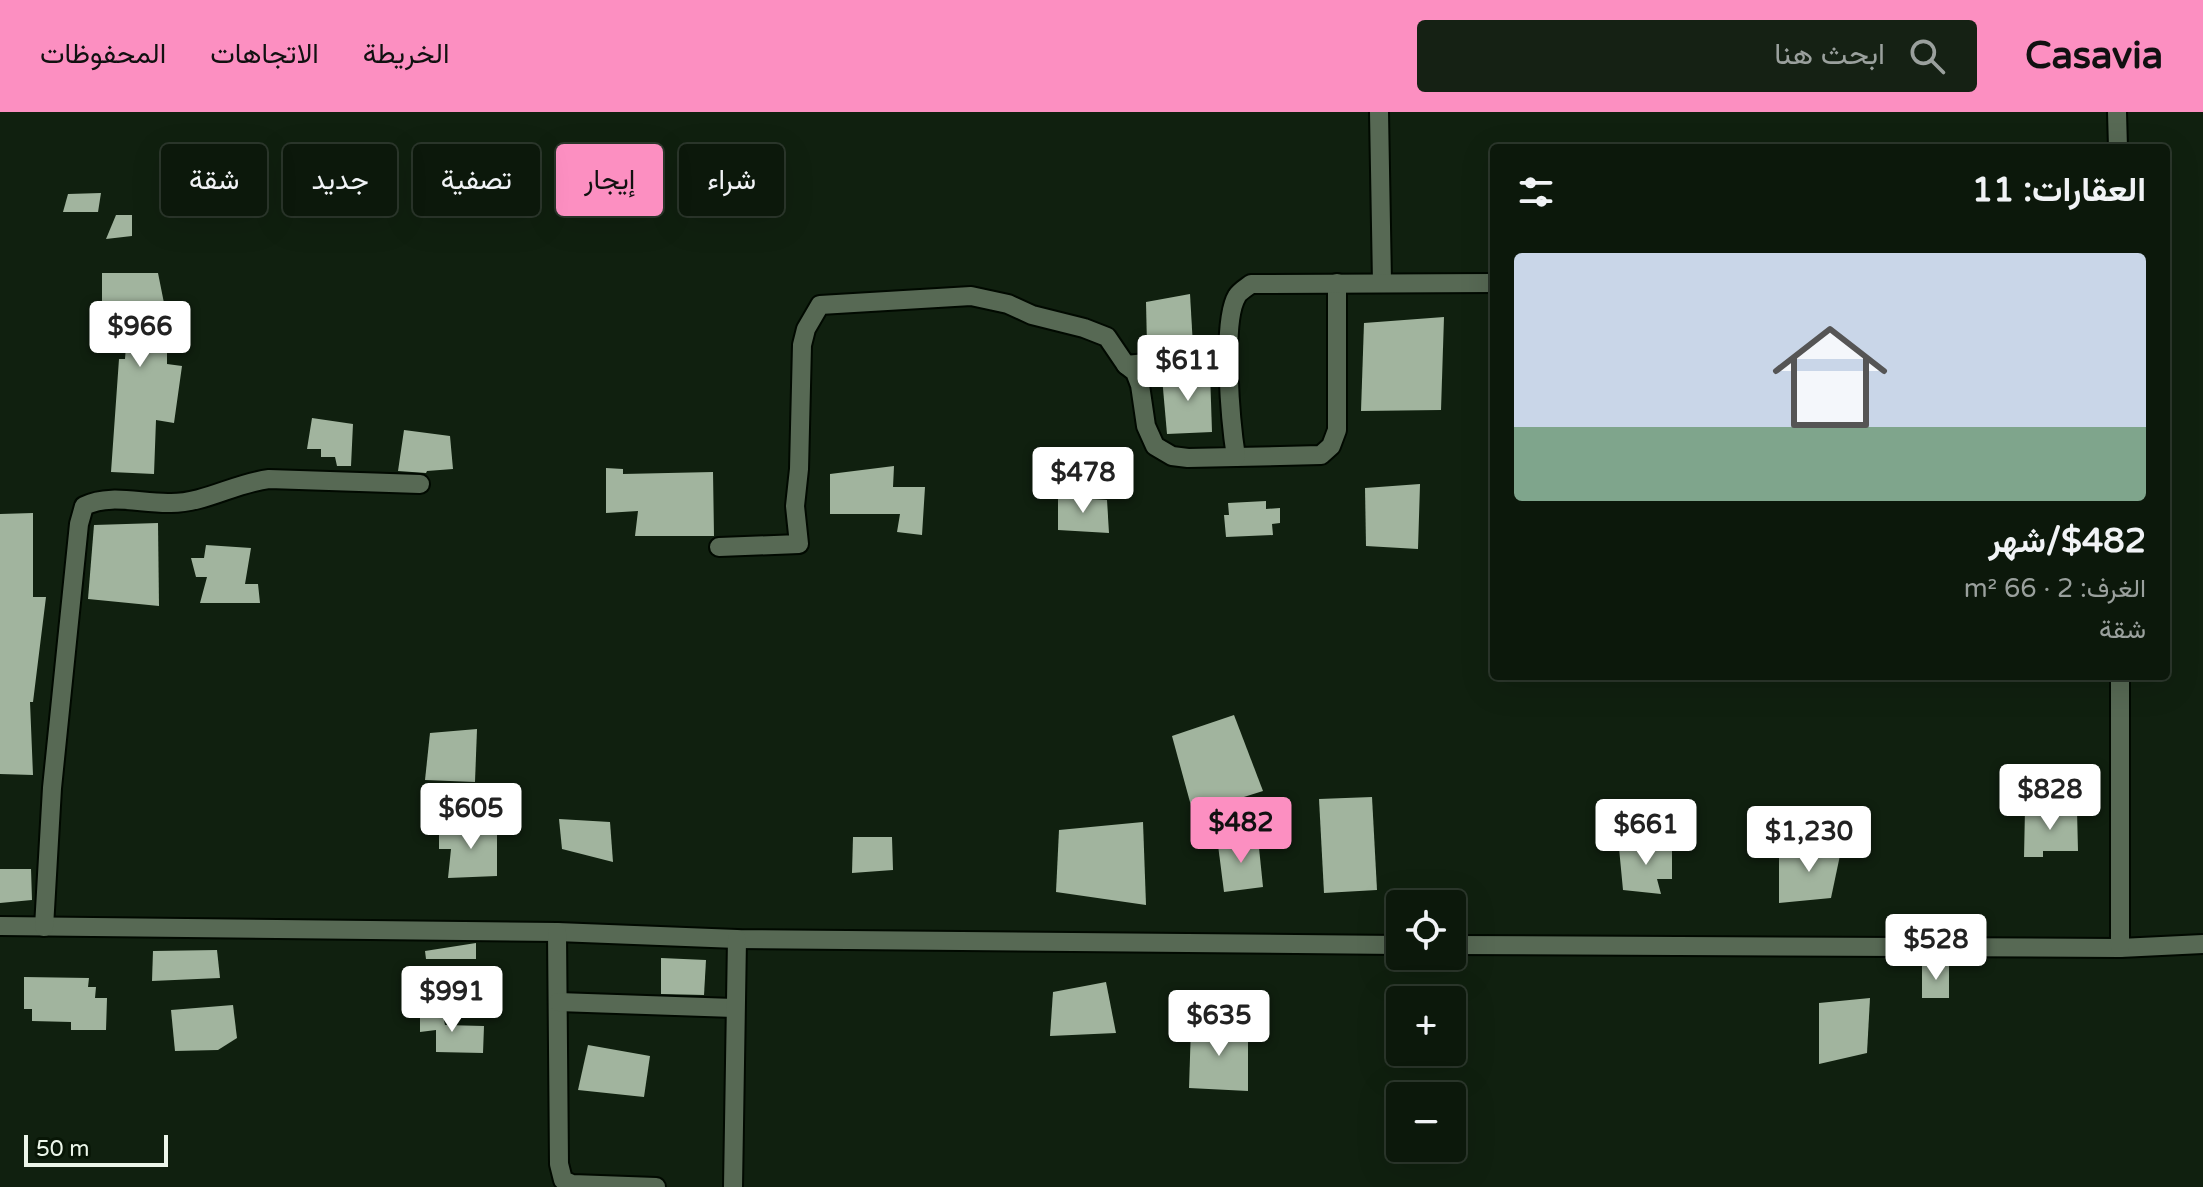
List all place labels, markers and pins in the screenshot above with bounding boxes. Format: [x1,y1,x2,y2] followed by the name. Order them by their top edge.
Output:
[93,301,187,369] pin: $966
[1141,335,1235,403] pin: $611
[1036,447,1130,515] pin: $478
[2003,764,2097,832] pin: $828
[424,783,518,851] pin: $605
[1194,797,1288,865] pin: $482
[1599,799,1693,867] pin: $661
[1744,806,1874,874] pin: $1,230
[1889,914,1983,982] pin: $528
[405,966,499,1034] pin: $991
[1172,990,1266,1058] pin: $635

